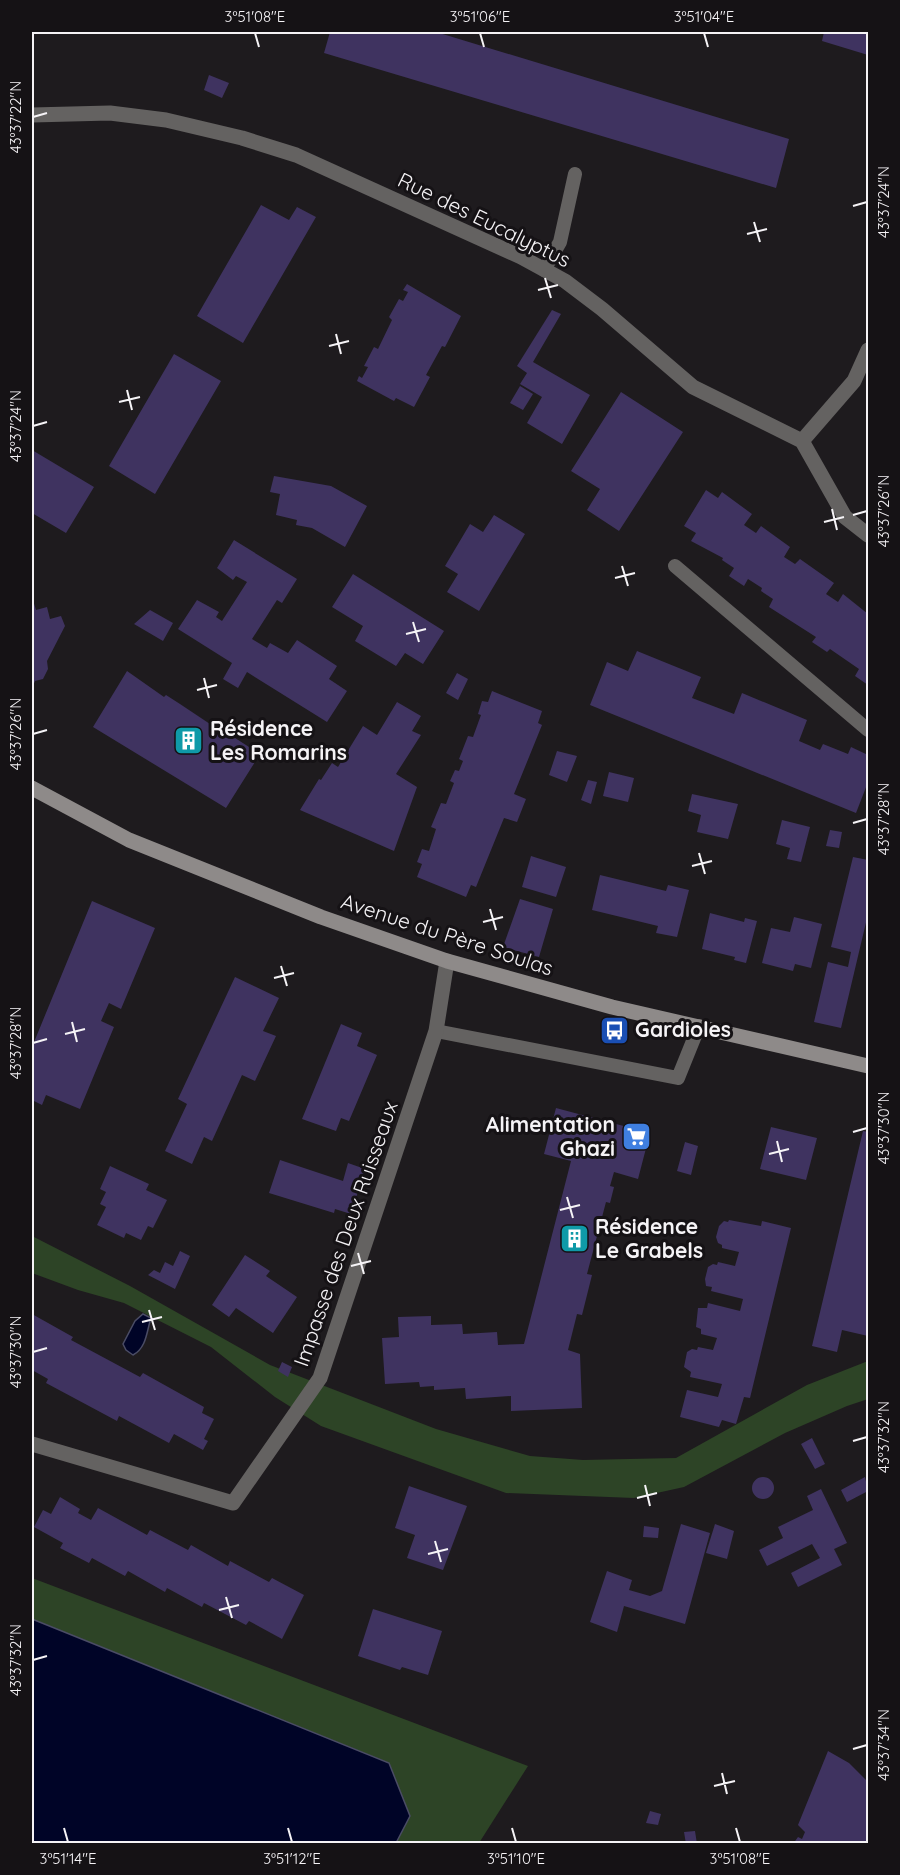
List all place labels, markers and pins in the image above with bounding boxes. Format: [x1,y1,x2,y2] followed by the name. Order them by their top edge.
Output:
[210,715,347,765] place label: Résidence Les Romarins
[173,725,205,757] building icon: Résidence Les Romarins
[598,1014,630,1046] bus stop icon: Gardioles
[635,1016,731,1042] place label: Gardioles
[486,1111,615,1161] place label: Alimentation Ghazi
[620,1121,652,1153] supermarket icon: Alimentation Ghazi
[595,1213,703,1263] place label: Résidence Le Grabels
[558,1223,590,1255] building icon: Résidence Le Grabels

